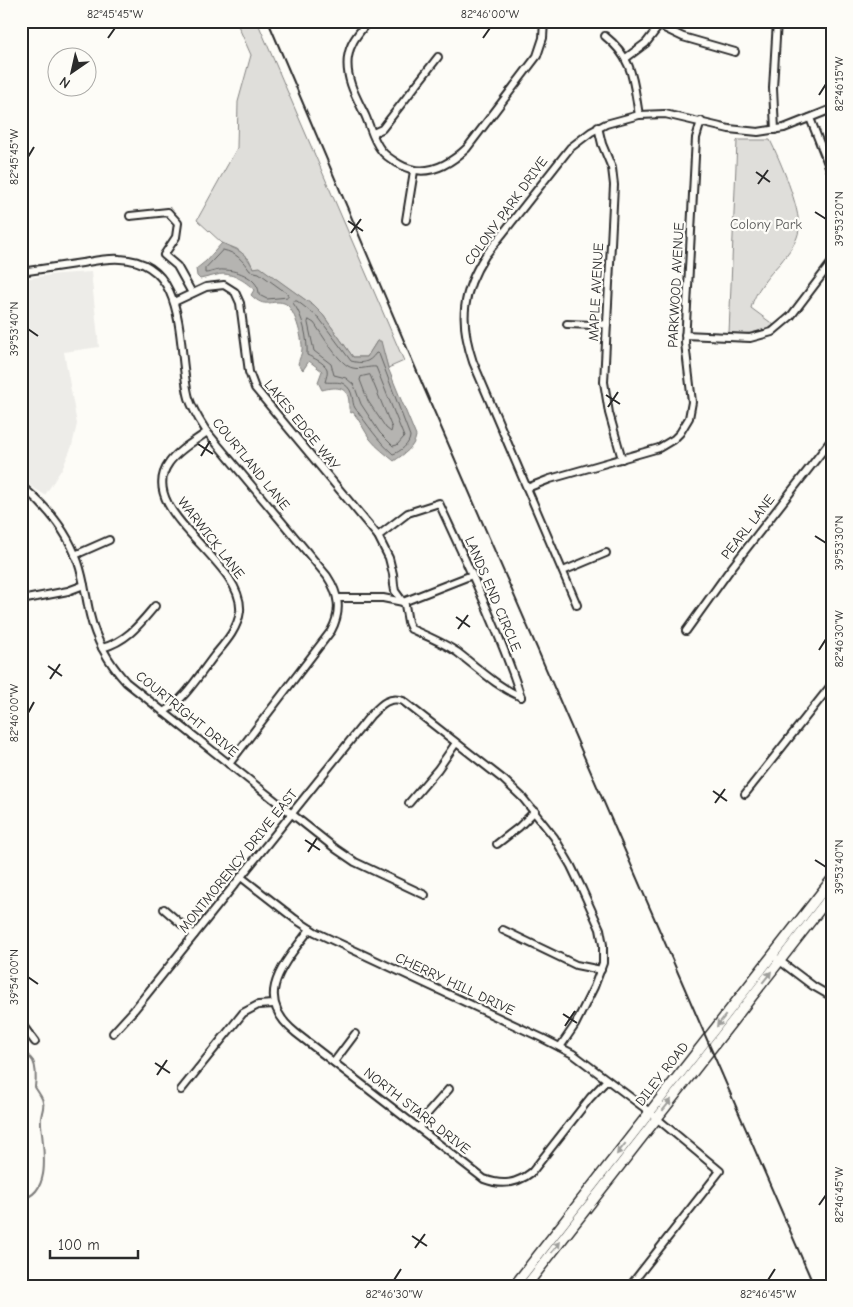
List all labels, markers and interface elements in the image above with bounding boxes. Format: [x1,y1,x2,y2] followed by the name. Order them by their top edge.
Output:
[87,7,144,21] text: 82°45'45"W
[461,7,520,21] text: 82°46'00"W
[48,48,98,98] north arrow
[832,56,846,112] text: 82°46'15"W
[56,73,74,92] text: N
[7,128,21,185] text: 82°45'45"W
[461,153,551,269] street label: COLONY PARK DRIVE
[832,191,846,247] text: 39°53'20"N
[730,216,802,233] park label: Colony Park
[664,222,688,348] street label: PARKWOOD AVENUE
[585,242,607,342] street label: MAPLE AVENUE
[7,302,21,356] text: 39°53'40"N
[260,376,344,474] street label: LAKES EDGE WAY
[209,415,293,513] street label: COURTLAND LANE
[718,491,778,563] street label: PEARL LANE
[174,494,248,582] street label: WARWICK LANE
[832,516,846,570] text: 39°53'30"N
[461,534,525,654] street label: LANDS END CIRCLE
[832,610,846,668] text: 82°46'30"W
[132,667,242,761] street label: COURTRIGHT DRIVE
[7,683,21,742] text: 82°46'00"W
[175,785,302,936] street label: MONTMORENCY DRIVE EAST
[832,840,846,894] text: 39°53'40"N
[7,949,21,1005] text: 39°54'00"N
[393,949,517,1019] street label: CHERRY HILL DRIVE
[761,971,772,984] one-way arrow
[716,1014,726,1028] one-way arrow
[632,1038,692,1109] street label: DILEY ROAD
[360,1064,474,1158] street label: NORTH STARR DRIVE
[661,1099,672,1112] one-way arrow
[616,1142,626,1156] one-way arrow
[832,1166,846,1223] text: 82°46'45"W
[50,1227,138,1259] scale bar
[58,1236,100,1254] text: 100 m
[551,1240,561,1254] one-way arrow
[365,1287,423,1301] text: 82°46'30"W
[740,1287,797,1301] text: 82°46'45"W

